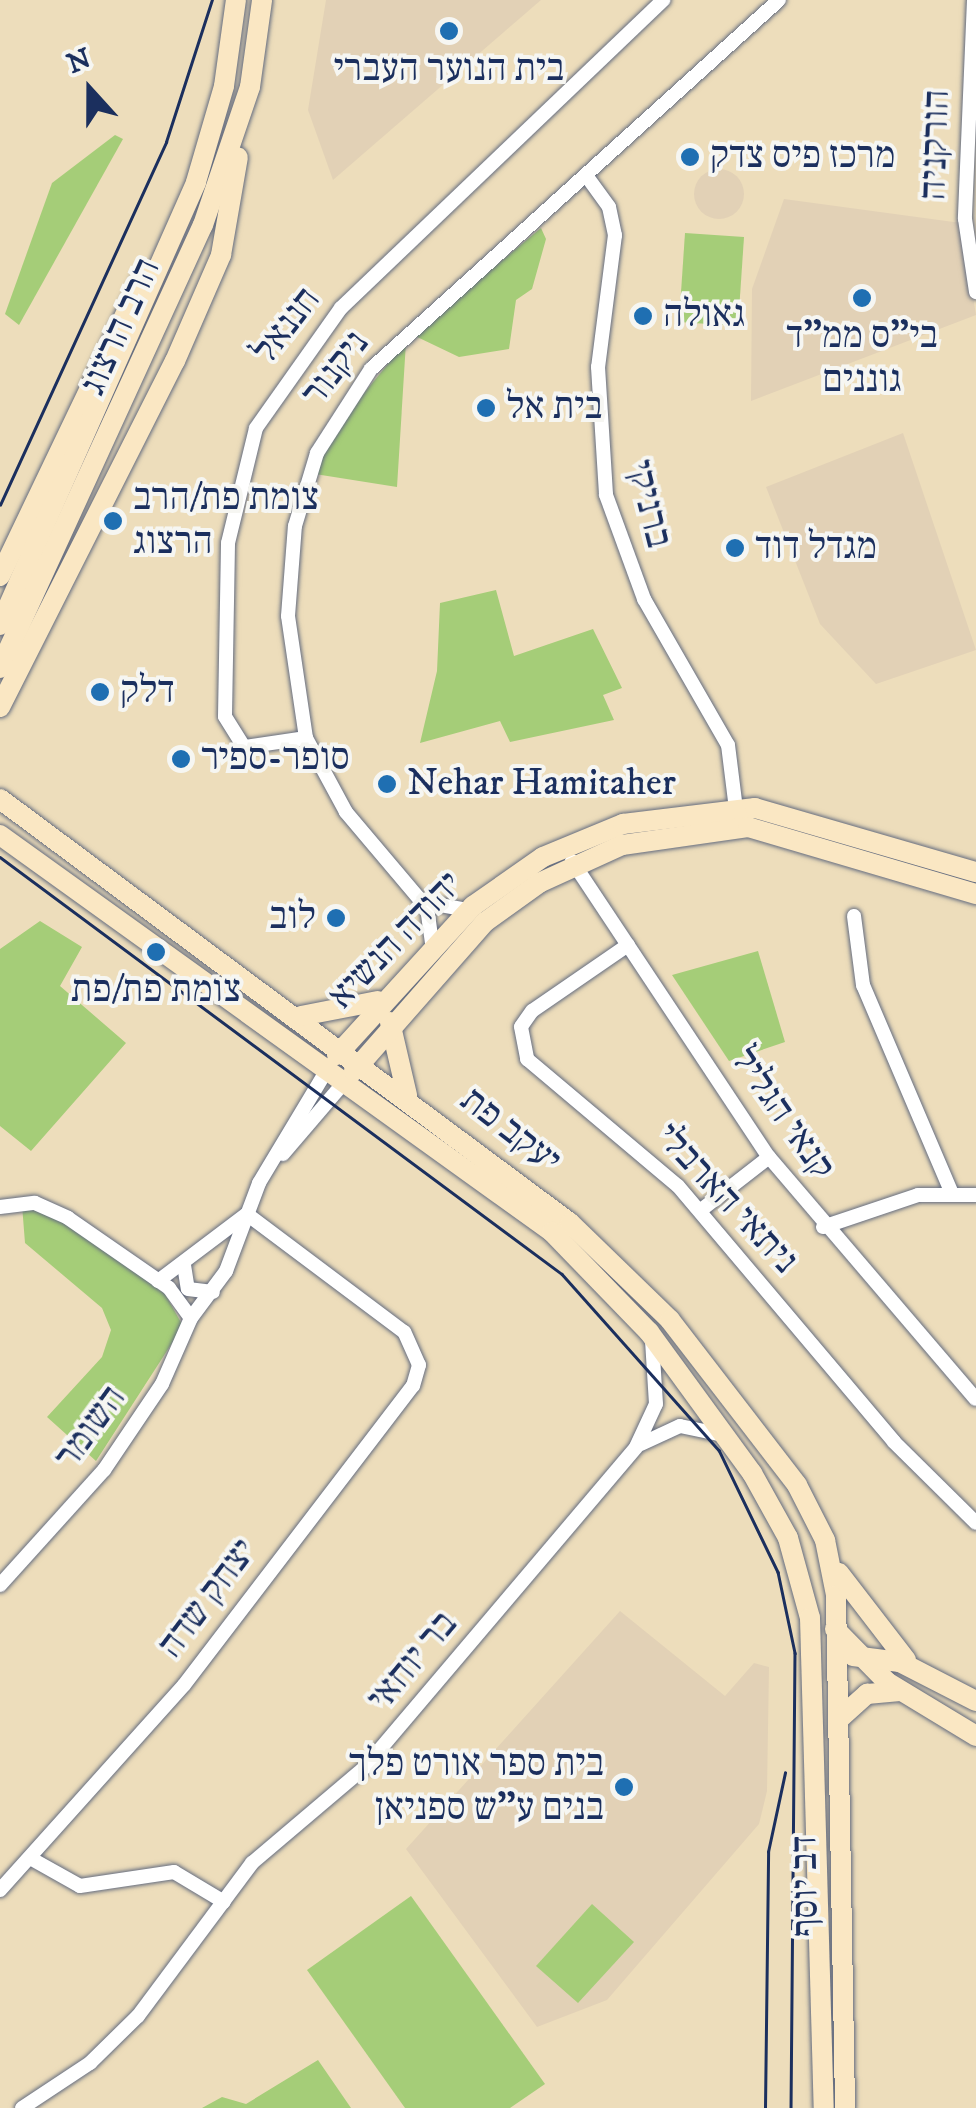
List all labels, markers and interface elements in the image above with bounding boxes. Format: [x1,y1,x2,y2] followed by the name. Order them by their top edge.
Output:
[438,20,460,42] marker: בית הנוער העברי
[40,40,140,140] north arrow
[62,41,96,82] text: N
[334,47,564,93] place label: בית הנוער העברי
[911,89,961,201] street label: הורקניה
[710,134,895,180] place label: מרכז פיס צדק
[679,146,701,168] marker: מרכז פיס צדק
[71,252,171,402] street label: הרב הרצוג
[243,279,331,373] street label: חננאל
[851,287,873,309] marker: בי"ס ממ"ד גוננים
[663,293,745,339] place label: גאולה
[632,305,654,327] marker: גאולה
[786,314,938,404] place label: בי"ס ממ"ד גוננים
[292,322,380,416] street label: ניקנור
[506,385,603,431] place label: בית אל
[475,397,497,419] marker: בית אל
[615,455,681,553] street label: ברניקי
[133,476,319,566] place label: צומת פת/הרב הרצוג
[102,510,124,532] marker: צומת פת/הרב הרצוג
[755,525,877,571] place label: מגדל דוד
[724,537,746,559] marker: מגדל דוד
[120,669,175,715] place label: דלק
[89,681,111,703] marker: דלק
[201,736,350,782] place label: סופר-ספיר
[170,748,192,770] marker: סופר-ספיר
[407,761,676,807] place label: Nehar Hamitaher
[376,773,398,795] marker: Nehar Hamitaher
[320,863,472,1019] street label: יהודה הנשיא
[269,895,316,941] place label: לוב
[325,907,347,929] marker: לוב
[145,941,167,963] marker: צומת פת/פת
[71,968,241,1014] place label: צומת פת/פת
[720,1039,844,1189] street label: קנאי הגליל
[451,1078,569,1184] street label: יעקב פת
[645,1115,807,1283] street label: ניתאי הארבלי
[45,1377,137,1479] street label: השומר
[149,1531,267,1667] street label: יצחק שדה
[358,1603,468,1721] street label: בר יוחאי
[348,1742,604,1832] place label: בית ספר אורט פלך בנים ע"ש ספניאן
[613,1776,635,1798] marker: בית ספר אורט פלך בנים ע"ש ספניאן
[782,1835,830,1937] street label: דב יוסף

